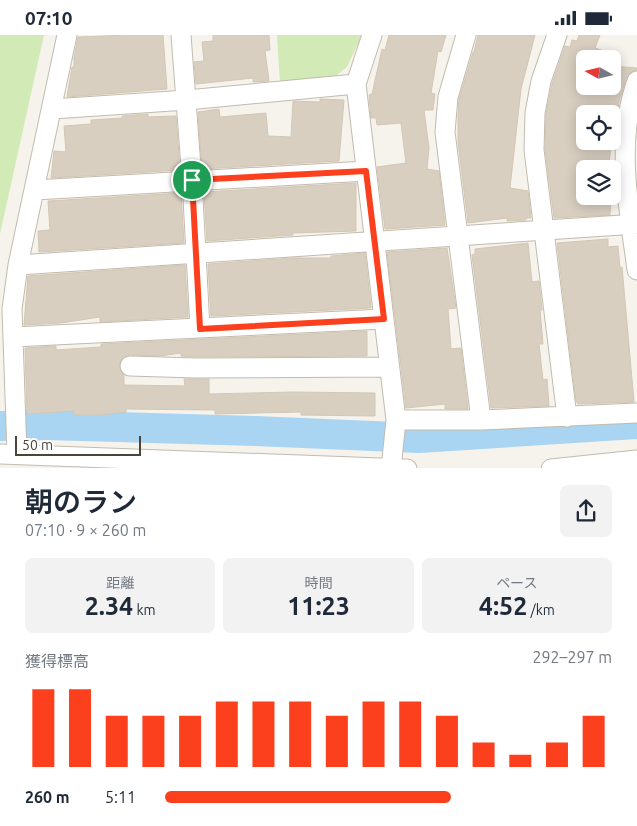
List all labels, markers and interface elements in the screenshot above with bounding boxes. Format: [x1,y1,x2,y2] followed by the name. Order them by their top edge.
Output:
[25,7,73,29] text: 07:10
[576,50,621,95] north arrow
[576,50,621,205] map controls
[576,105,621,150] button: locate
[171,159,213,201] pin
[576,160,621,205] button: layers
[178,166,206,194] icon: arrive
[15,433,141,457] scale bar
[22,437,53,453] text: 50 m
[560,485,612,537] button: share
[25,486,137,517] text: 朝のラン
[25,521,146,539] text: 07:10 · 9 × 260 m
[106,575,134,591] text: 距離
[304,575,332,591] text: 時間
[496,575,537,591] text: ペース
[85,592,133,620] text: 2.34
[287,592,350,620] text: 11:23
[479,592,527,620] text: 4:52
[133,602,156,618] text: km
[527,602,555,618] text: /km
[532,648,612,666] text: 292–297 m
[25,652,89,670] text: 獲得標高
[25,788,70,806] text: 260 m
[105,788,136,806] text: 5:11

